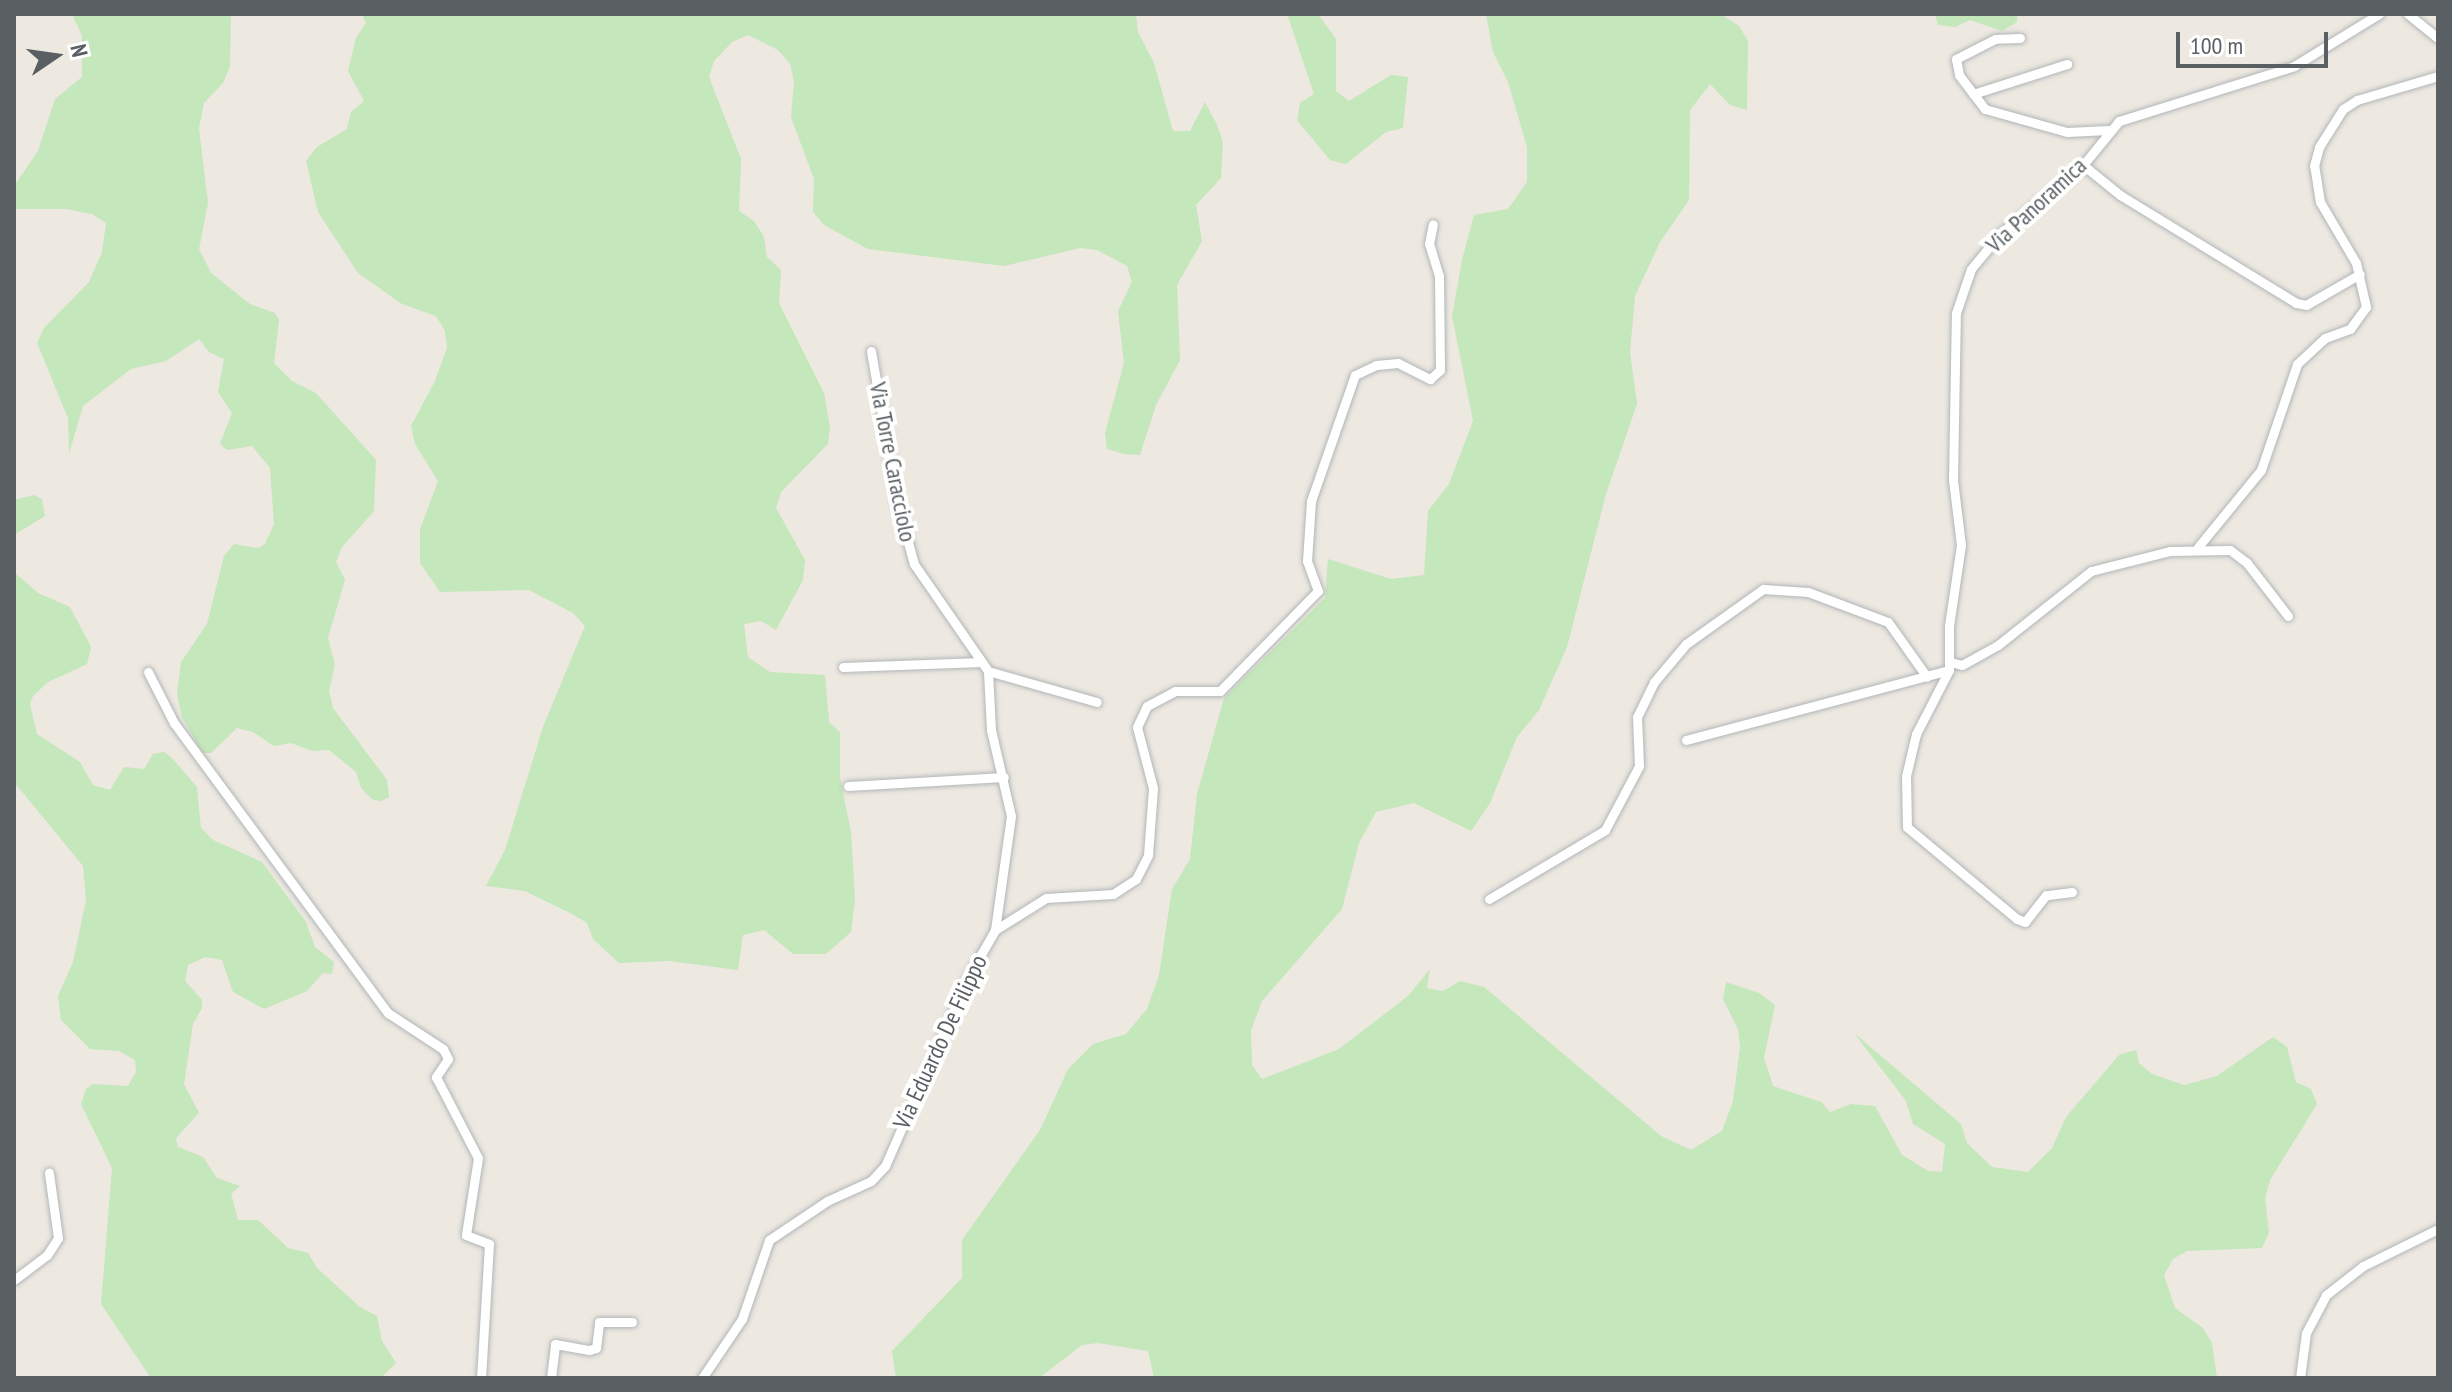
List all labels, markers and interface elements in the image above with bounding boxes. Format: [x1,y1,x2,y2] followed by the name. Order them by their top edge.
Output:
[16,16,96,96] north arrow
[2180,16,2332,66] scale bar
[2190,30,2243,61] text: 100 m
[64,42,94,60] text: N
[1980,151,2092,259] street label: Via Panoramica
[863,380,923,544] street label: Via Torre Caracciolo
[887,950,993,1134] street label: Via Eduardo De Filippo

